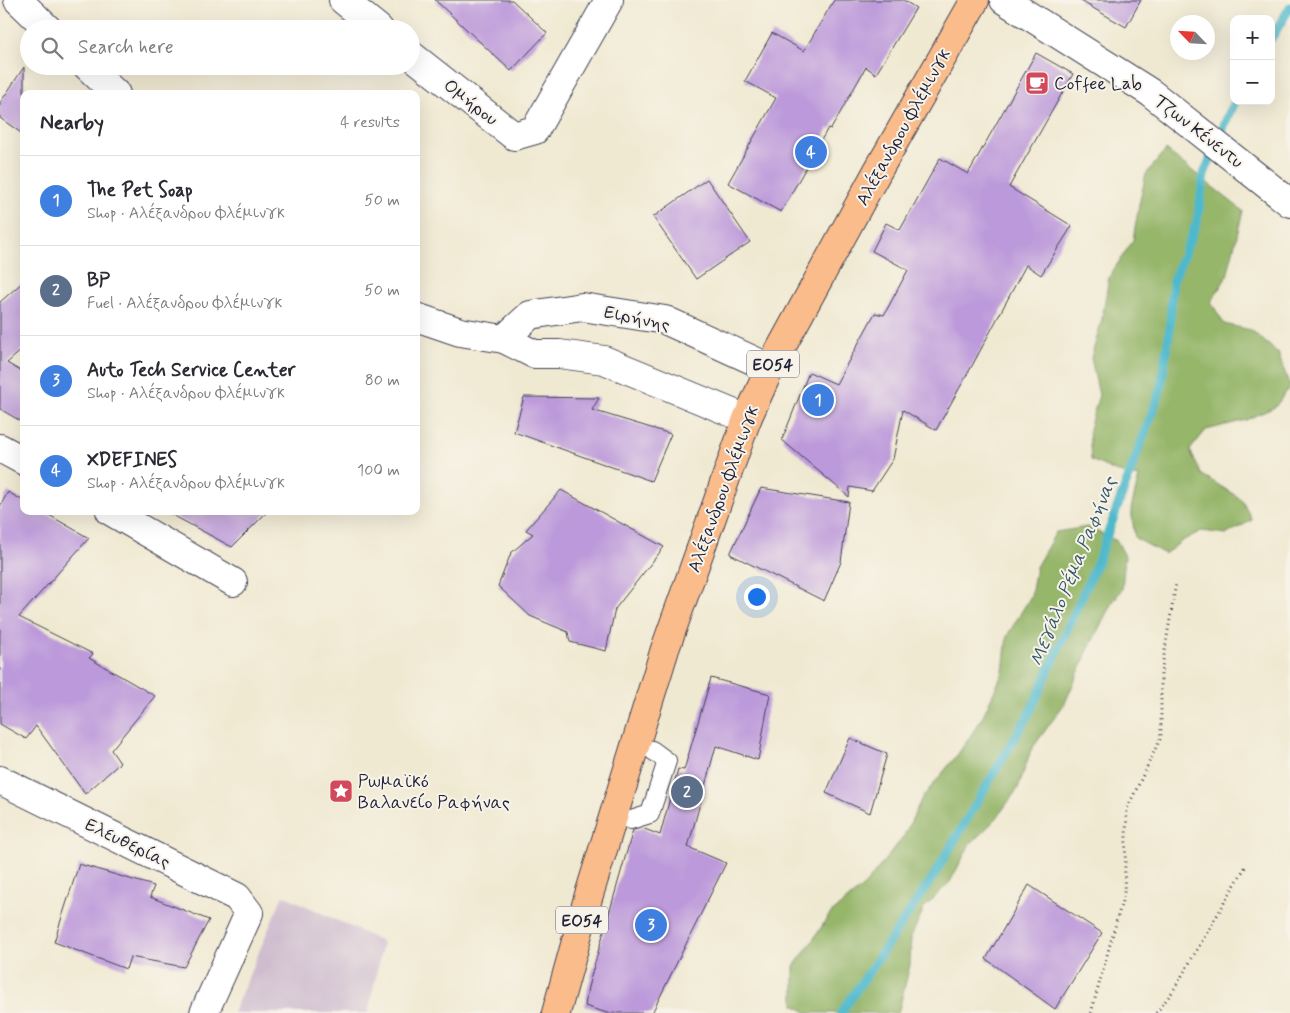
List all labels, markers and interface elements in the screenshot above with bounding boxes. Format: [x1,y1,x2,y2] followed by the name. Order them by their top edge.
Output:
[1170,15,1215,60] north arrow
[1230,15,1275,105] map controls
[1230,15,1275,60] button: +
[20,20,420,75] search box
[38,34,66,62] icon: search
[78,35,174,60] text: Search here
[850,44,957,210] street label: Αλέξανδρου Φλέμινγκ
[1230,60,1275,105] button: −
[1024,70,1050,96] cafe icon: Coffee Lab
[1054,72,1142,96] place label: Coffee Lab
[438,74,503,132] street label: Ομήρου
[1149,89,1249,174] street label: Τζων Κένεντυ
[40,109,104,137] text: Nearby
[340,112,400,133] text: 4 results
[795,133,827,171] pin: 4
[87,178,193,203] text: The Pet Soap
[52,190,60,211] text: 1
[364,190,400,211] text: 50 m
[87,203,285,224] text: Shop · Αλέξανδρου Φλέμινγκ
[87,268,110,293] text: BP
[52,280,60,301] text: 2
[364,280,400,301] text: 50 m
[87,293,282,314] text: Fuel · Αλέξανδρου Φλέμινγκ
[602,300,672,338] street label: Ειρήνης
[747,350,799,378] road number: ΕΟ54
[87,358,295,383] text: Auto Tech Service Center
[52,370,60,391] text: 3
[365,370,400,391] text: 80 m
[802,381,834,419] pin: 1
[87,383,285,404] text: Shop · Αλέξανδρου Φλέμινγκ
[682,402,765,576] street label: Αλέξανδρου Φλέμινγκ
[87,448,177,473] text: XDEFINES
[51,460,61,481] text: 4
[357,460,400,481] text: 100 m
[1024,472,1123,670] water label: Μεγάλο Ρέμα Ραφήνας
[87,473,285,494] text: Shop · Αλέξανδρου Φλέμινγκ
[744,584,770,610] your location
[358,770,510,815] place label: Ρωμαϊκό Βαλανείο Ραφήνας
[671,773,703,811] pin: 2
[328,778,354,804] place icon: Ρωμαϊκό Βαλανείο Ραφήνας
[81,813,174,875] street label: Ελευθερίας
[556,906,608,934] road number: ΕΟ54
[635,906,667,944] pin: 3

